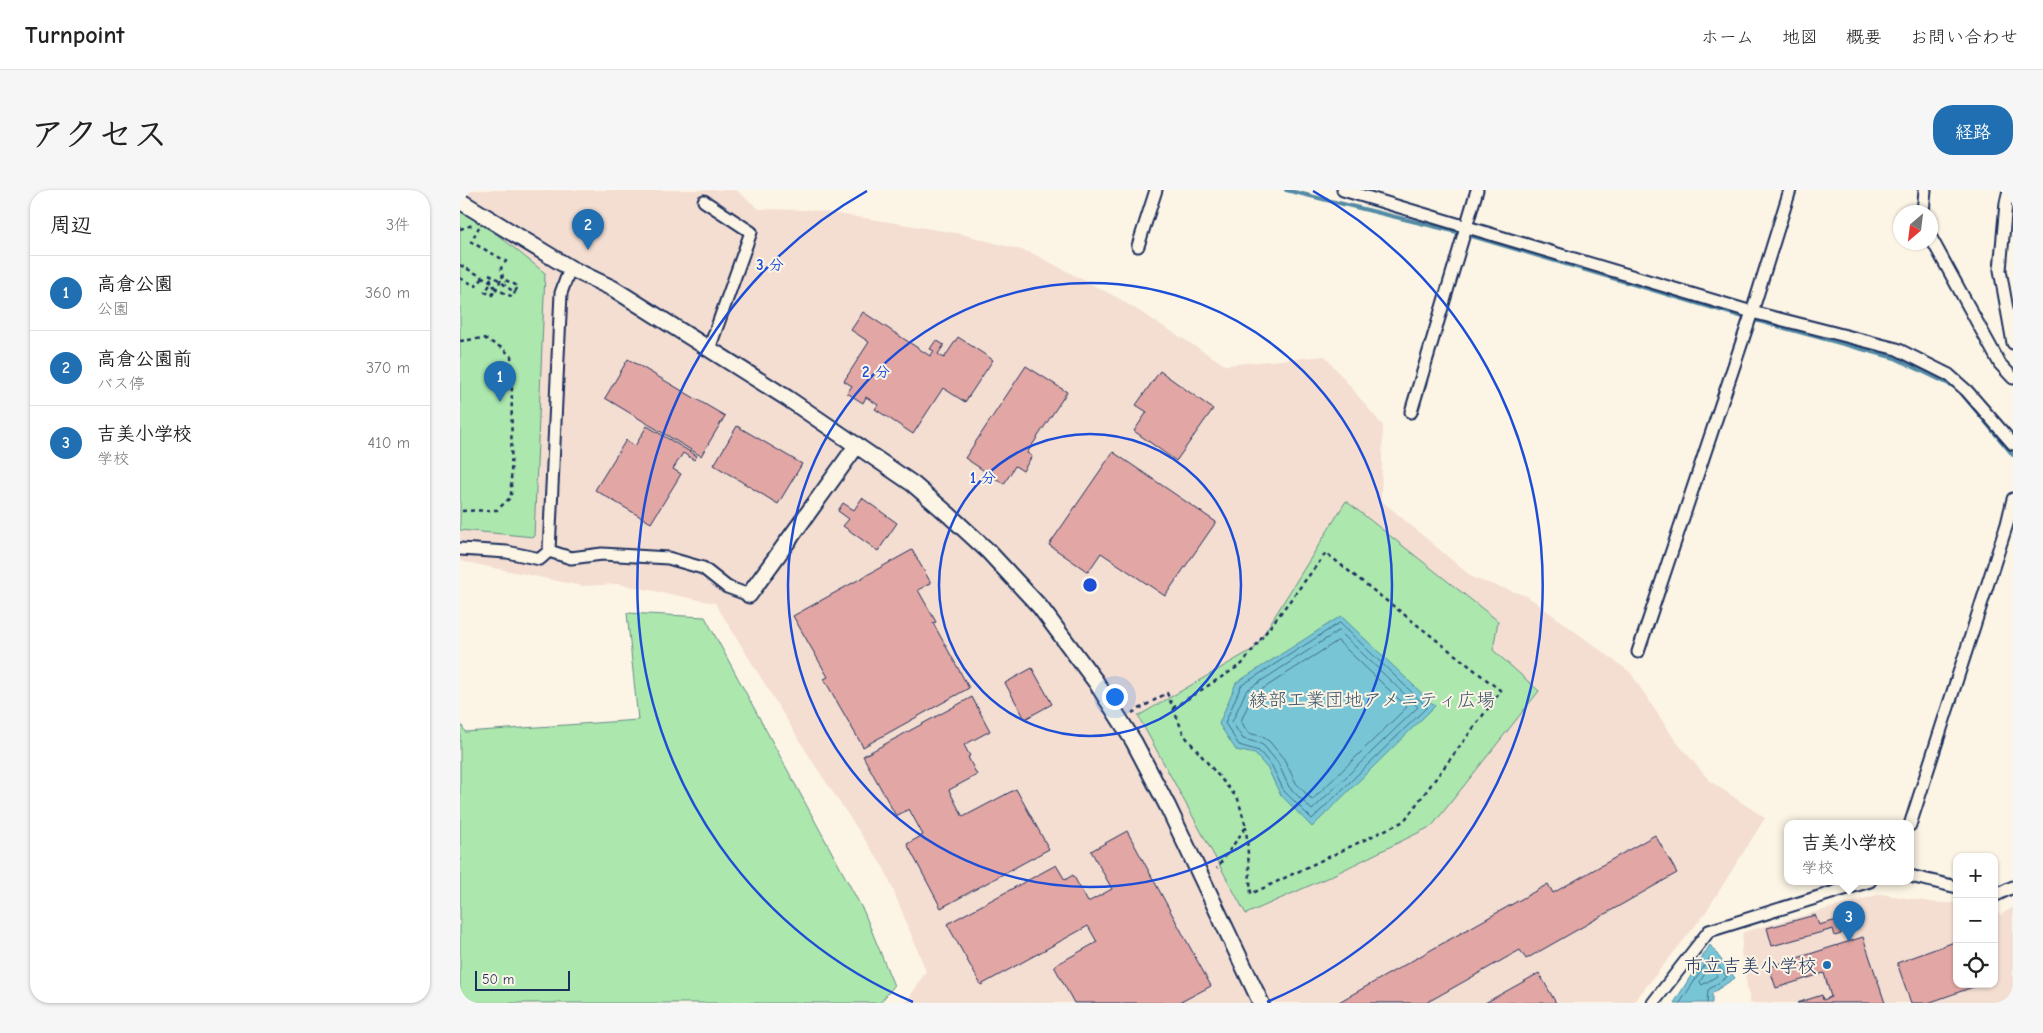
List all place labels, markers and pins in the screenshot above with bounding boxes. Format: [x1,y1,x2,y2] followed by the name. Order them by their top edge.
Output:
[572,209,604,250] pin: 2
[484,361,516,402] pin: 1
[1081,576,1099,594] centre of rings
[1833,901,1865,942] pin: 3
[1684,955,1817,977] place label: 市立吉美小学校
[1821,959,1833,971] marker: 市立吉美小学校

